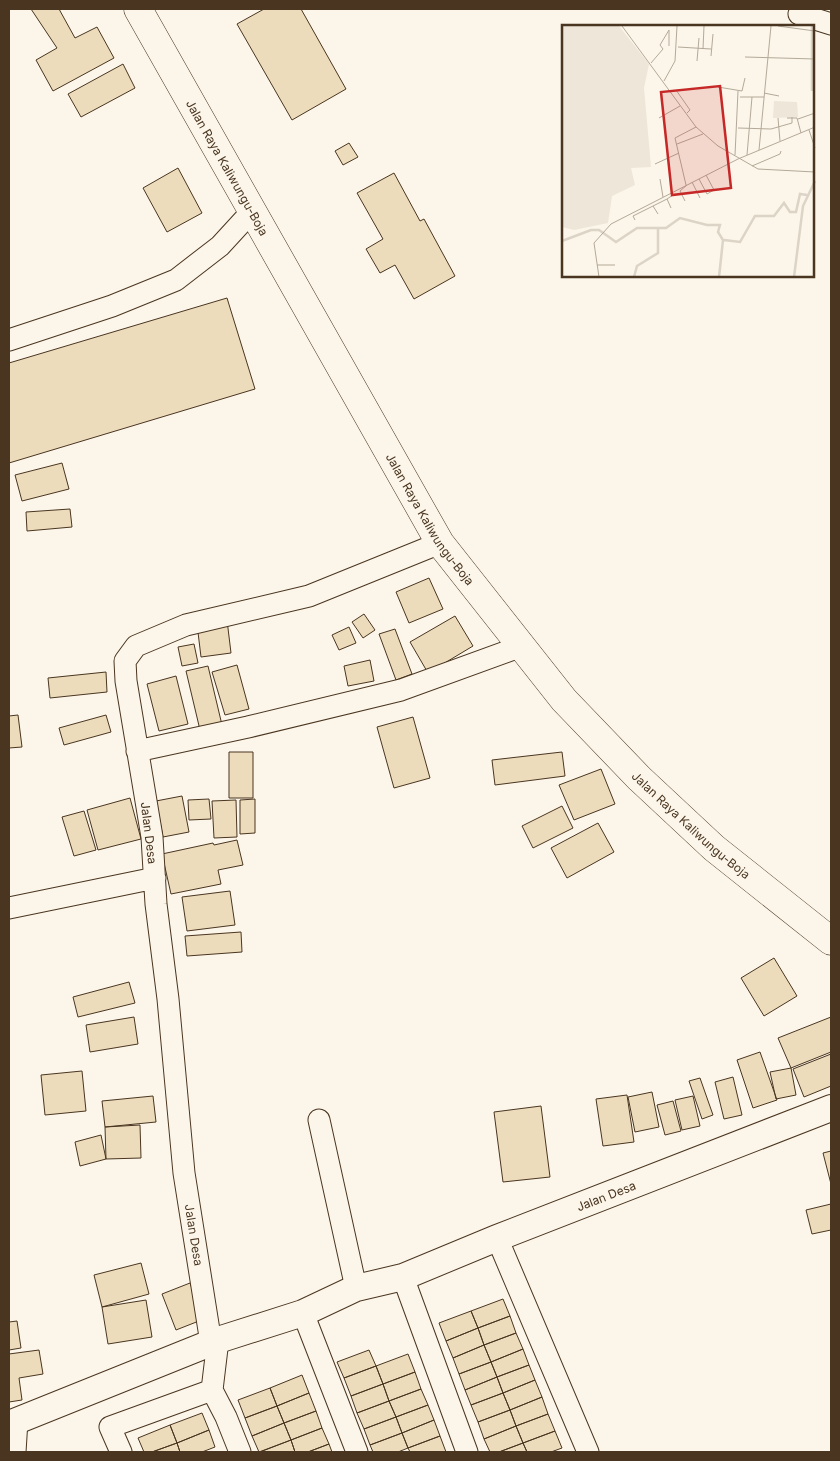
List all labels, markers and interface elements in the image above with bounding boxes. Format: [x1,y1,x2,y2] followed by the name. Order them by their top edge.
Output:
[562,25,815,278] inset map
[183,97,272,238] street label: Jalan Raya Kaliwungu-Boja
[383,450,478,588] street label: Jalan Raya Kaliwungu-Boja
[629,768,753,882] street label: Jalan Raya Kaliwungu-Boja
[138,801,160,865] street label: Jalan Desa
[574,1177,638,1214] street label: Jalan Desa
[182,1203,206,1267] street label: Jalan Desa

